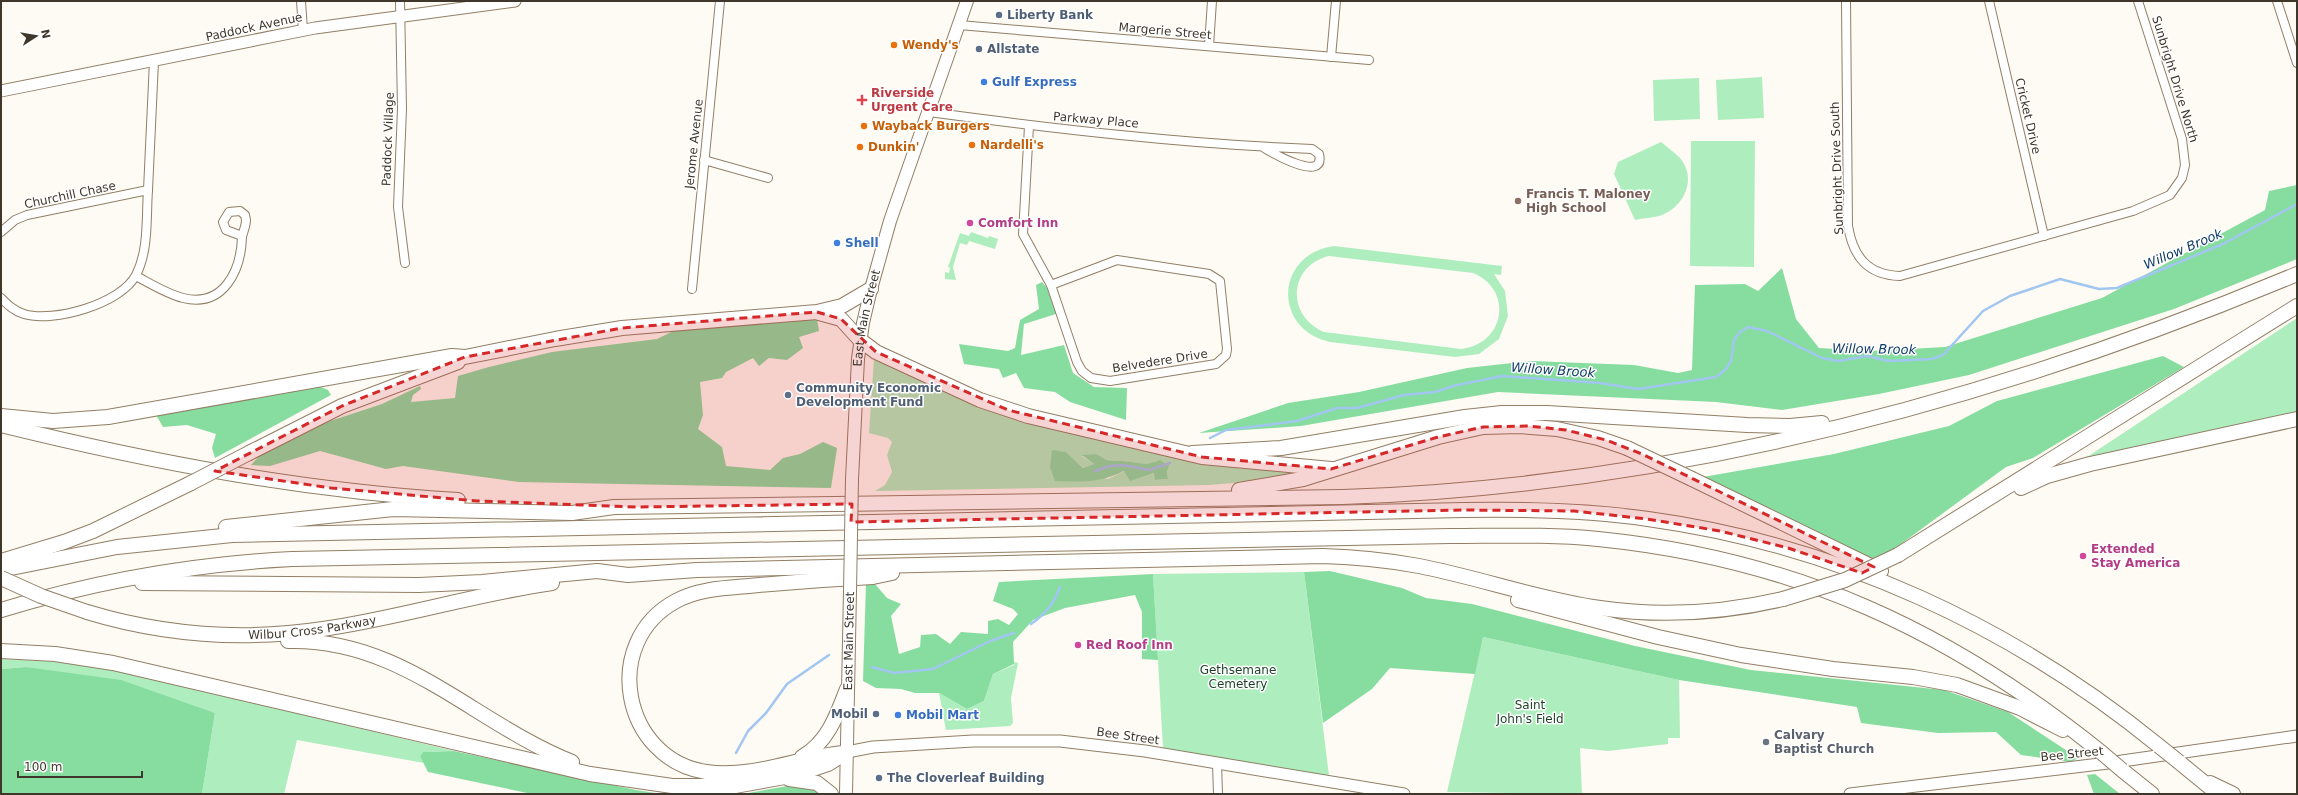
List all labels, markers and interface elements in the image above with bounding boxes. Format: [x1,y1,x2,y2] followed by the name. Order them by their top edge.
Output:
[1007,8,1094,22] place label: Liberty Bank
[204,10,304,44] street label: Paddock Avenue
[994,10,1004,20] marker: Liberty Bank
[2149,14,2201,144] street label: Sunbright Drive North
[16,16,56,56] north arrow
[1118,20,1212,42] street label: Margerie Street
[38,28,53,40] text: N
[902,38,959,52] place label: Wendy's
[889,40,899,50] marker: Wendy's
[987,42,1039,56] place label: Allstate
[974,44,984,54] marker: Allstate
[992,75,1077,89] place label: Gulf Express
[979,77,989,87] marker: Gulf Express
[2012,77,2044,155] street label: Cricket Drive
[871,86,953,114] place label: Riverside Urgent Care
[379,92,397,186] street label: Paddock Village
[856,94,868,106] marker: Riverside Urgent Care
[682,98,706,191] street label: Jerome Avenue
[1828,101,1846,235] street label: Sunbright Drive South
[1053,109,1139,131] street label: Parkway Place
[872,119,990,133] place label: Wayback Burgers
[859,121,869,131] marker: Wayback Burgers
[980,138,1044,152] place label: Nardelli's
[868,140,919,154] place label: Dunkin'
[967,140,977,150] marker: Nardelli's
[855,142,865,152] marker: Dunkin'
[23,178,117,212] street label: Churchill Chase
[1526,187,1651,215] place label: Francis T. Maloney High School
[1513,196,1523,206] marker: Francis T. Maloney High School
[978,216,1058,230] place label: Comfort Inn
[965,218,975,228] marker: Comfort Inn
[2141,225,2225,272] water label: Willow Brook
[845,236,879,250] place label: Shell
[832,238,842,248] marker: Shell
[851,268,883,367] street label: East Main Street
[1832,341,1917,357] water label: Willow Brook
[1111,347,1209,375] street label: Belvedere Drive
[1511,360,1596,380] water label: Willow Brook
[796,381,941,409] place label: Community Economic Development Fund
[783,390,793,400] marker: Community Economic Development Fund
[2091,542,2180,570] place label: Extended Stay America
[2078,551,2088,561] marker: Extended Stay America
[841,591,857,691] street label: East Main Street
[248,613,378,642] street label: Wilbur Cross Parkway
[1086,638,1173,652] place label: Red Roof Inn
[1073,640,1083,650] marker: Red Roof Inn
[1200,663,1276,691] park label: Gethsemane Cemetery
[1495,698,1564,726] park label: Saint John's Field
[831,707,868,721] place label: Mobil
[906,708,979,722] place label: Mobil Mart
[871,709,881,719] marker: Mobil
[893,710,903,720] marker: Mobil Mart
[1096,725,1161,747] street label: Bee Street
[1774,728,1874,756] place label: Calvary Baptist Church
[1761,737,1771,747] marker: Calvary Baptist Church
[2040,744,2104,764] street label: Bee Street
[18,753,142,779] scale bar
[24,760,62,774] text: 100 m
[887,771,1045,785] place label: The Cloverleaf Building
[874,773,884,783] marker: The Cloverleaf Building

